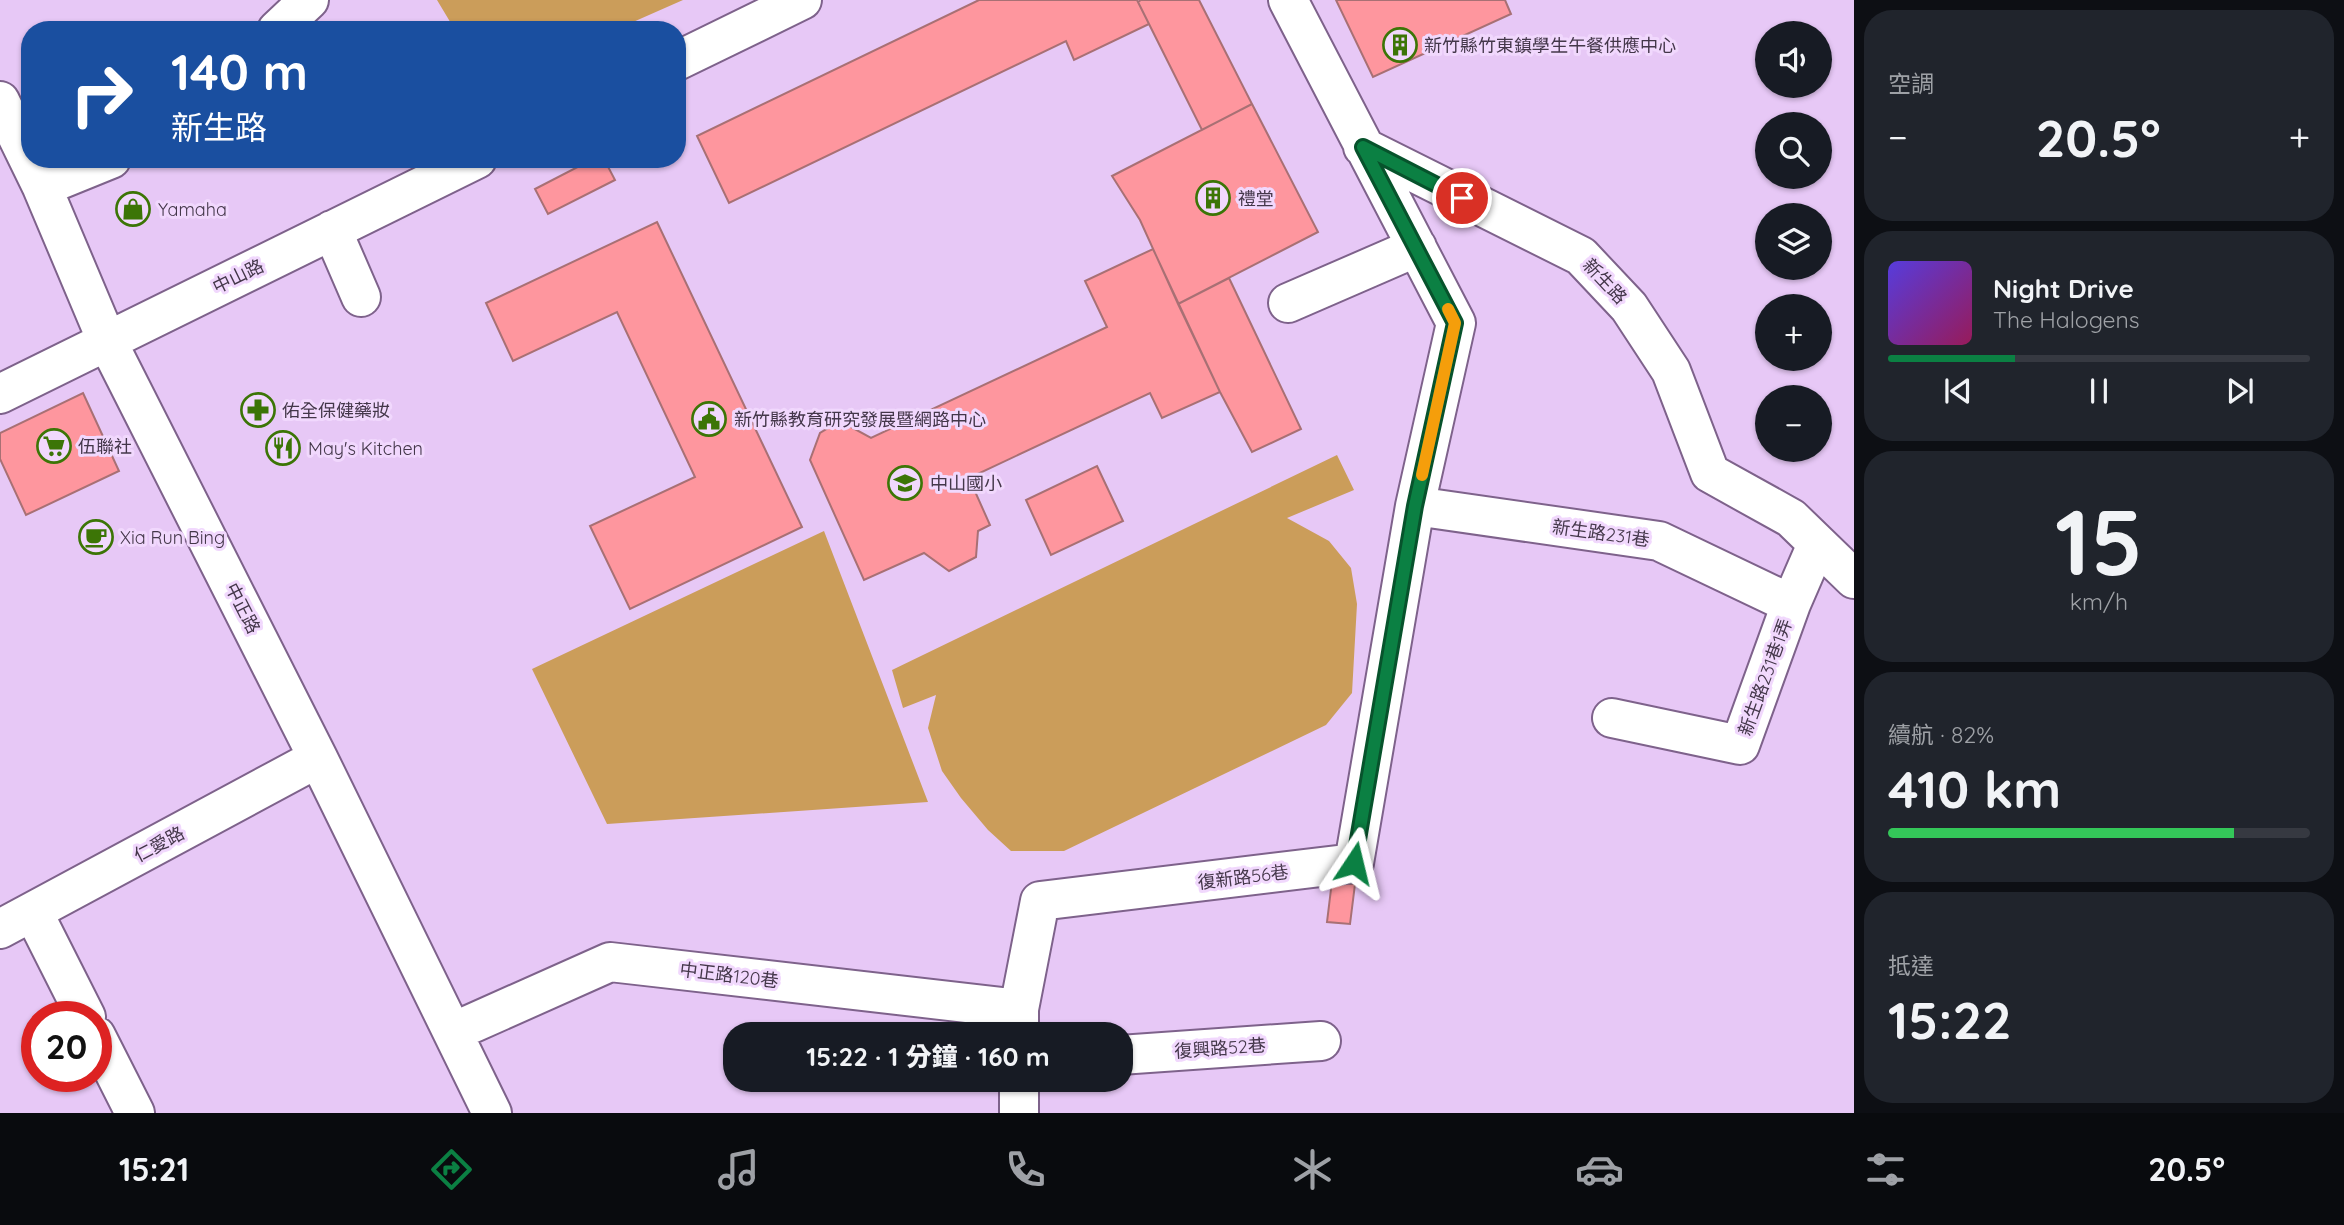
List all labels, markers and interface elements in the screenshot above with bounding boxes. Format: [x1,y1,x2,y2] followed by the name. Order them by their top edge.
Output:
[1755,21,1832,462] map controls
[1755,21,1832,98] button: sound
[1381,26,1419,64] building icon: 新竹縣竹東鎮學生午餐供應中心
[1424,34,1676,57] place label: 新竹縣竹東鎮學生午餐供應中心
[171,41,308,102] text: 140 m
[56,49,147,140] icon: right
[1888,69,1934,98] text: 空調
[2036,105,2161,170] text: 20.5°
[171,107,267,147] text: 新生路
[1755,112,1832,189] button: search
[1888,113,1908,161] text: −
[2289,113,2310,161] text: +
[1432,168,1492,228] pin
[1194,179,1232,217] building icon: 禮堂
[1443,179,1481,217] icon: arrive
[1238,187,1274,210] place label: 禮堂
[114,190,152,228] shop icon: Yamaha
[158,198,227,221] place label: Yamaha
[1755,203,1832,280] button: layers
[1578,253,1632,309] street label: 新生路
[209,254,267,298] street label: 中山路
[1993,272,2134,305] text: Night Drive
[1755,294,1832,371] button: +
[1993,305,2140,334] text: The Halogens
[1939,372,1977,410] icon: previous
[2080,372,2118,410] icon: pause
[2221,372,2259,410] icon: next
[1755,385,1832,462] button: −
[239,391,277,429] pharmacy icon: 佑全保健藥妝
[282,399,390,422] place label: 佑全保健藥妝
[690,400,728,438] public building icon: 新竹縣教育研究發展暨網路中心
[734,408,986,431] place label: 新竹縣教育研究發展暨網路中心
[35,427,73,465] supermarket icon: 伍聯社
[264,429,302,467] restaurant icon: May's Kitchen
[78,435,132,458] place label: 伍聯社
[308,437,423,460] place label: May's Kitchen
[886,464,924,502] school or university icon: 中山國小
[930,472,1002,495] place label: 中山國小
[2055,484,2143,598] text: 15
[1551,515,1651,551] street label: 新生路231巷
[77,518,115,556] cafe icon: Xia Run Bing
[120,526,225,549] place label: Xia Run Bing
[220,579,266,637] street label: 中正路
[2070,587,2128,616] text: km/h
[1733,615,1797,739] street label: 新生路231巷1弄
[1888,720,1994,749] text: 續航 · 82%
[1888,756,2061,821] text: 410 km
[130,821,188,867] street label: 仁愛路
[1317,826,1391,900] position arrow
[1196,860,1290,894] street label: 復新路56巷
[1888,951,1934,980] text: 抵達
[678,958,780,992] street label: 中正路120巷
[1888,987,2012,1052] text: 15:22
[21,1001,112,1092] speed limit sign: 20
[1173,1033,1267,1063] street label: 復興路52巷
[806,1040,1050,1073] text: 15:22 · 1 分鐘 · 160 m
[427,1145,476,1194] icon: directions
[714,1145,763,1194] icon: music
[1001,1145,1050,1194] icon: phone
[1288,1145,1337,1194] icon: climate
[1575,1145,1624,1194] icon: car
[1861,1145,1910,1194] icon: filters
[119,1149,189,1189] text: 15:21
[2148,1149,2225,1189] text: 20.5°

